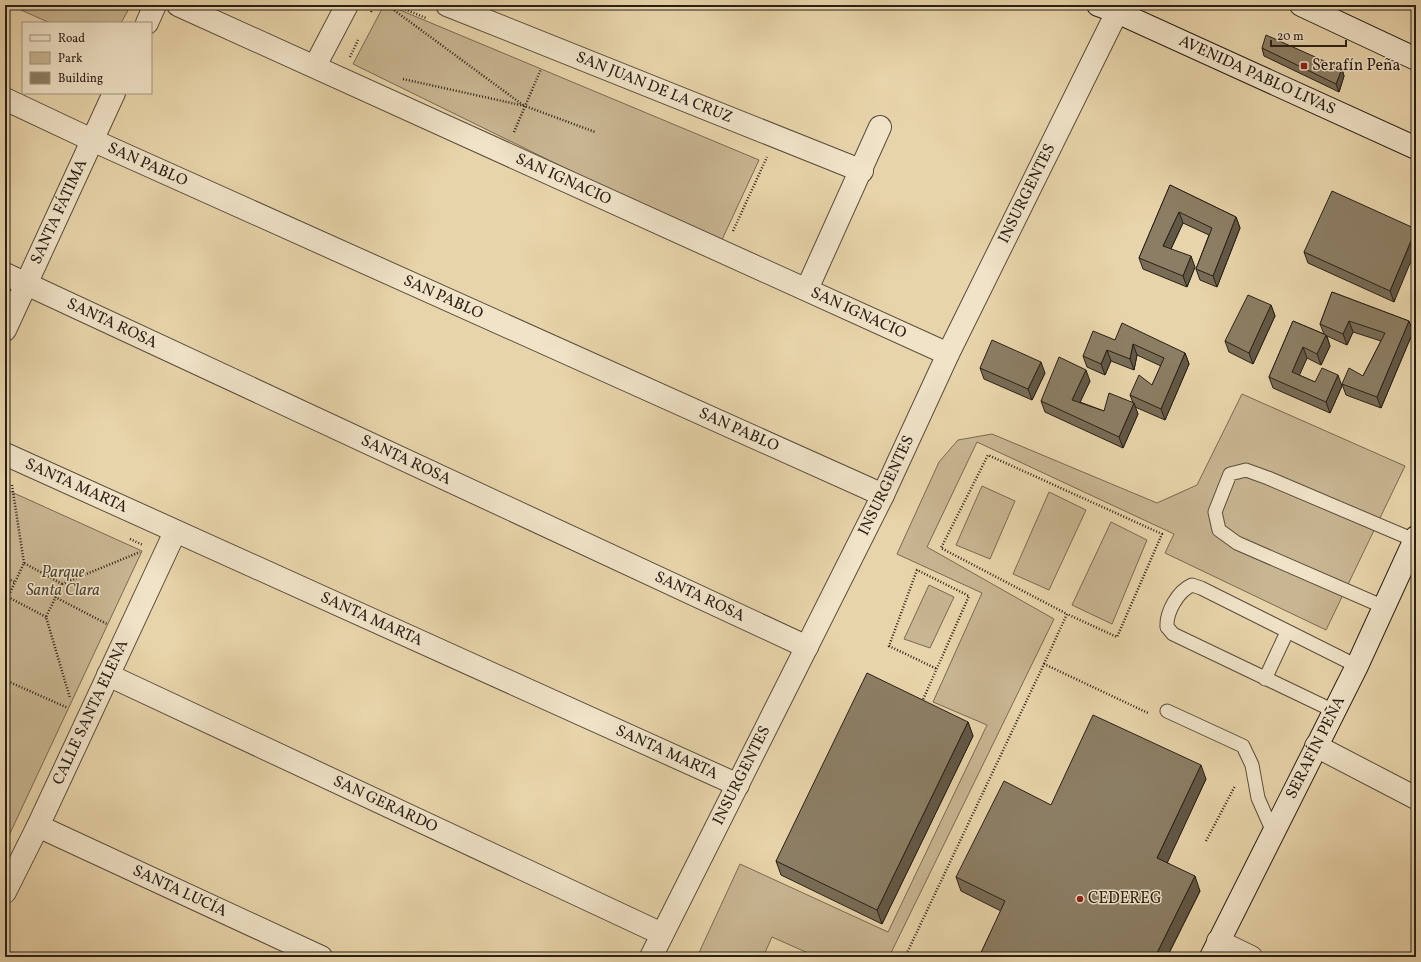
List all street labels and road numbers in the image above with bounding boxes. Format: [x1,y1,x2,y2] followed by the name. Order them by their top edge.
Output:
[1175,30,1339,121] street label: AVENIDA PABLO LIVAS
[572,47,736,129] street label: SAN JUAN DE LA CRUZ
[104,137,191,193] street label: SAN PABLO
[993,140,1061,247] street label: INSURGENTES
[512,148,615,211] street label: SAN IGNACIO
[26,156,93,268] street label: SANTA FÁTIMA
[400,270,487,325] street label: SAN PABLO
[807,282,910,345] street label: SAN IGNACIO
[63,293,161,354] street label: SANTA ROSA
[695,403,783,458] street label: SAN PABLO
[357,430,455,491] street label: SANTA ROSA
[853,432,920,540] street label: INSURGENTES
[21,453,131,519] street label: SANTA MARTA
[651,567,748,628] street label: SANTA ROSA
[317,587,426,652] street label: SANTA MARTA
[48,636,134,789] street label: CALLE SANTA ELENA
[1281,693,1351,803] street label: SERAFÍN PEÑA
[612,720,721,785] street label: SANTA MARTA
[708,722,776,829] street label: INSURGENTES
[329,771,441,839] street label: SAN GERARDO
[129,860,230,923] street label: SANTA LUCÍA

